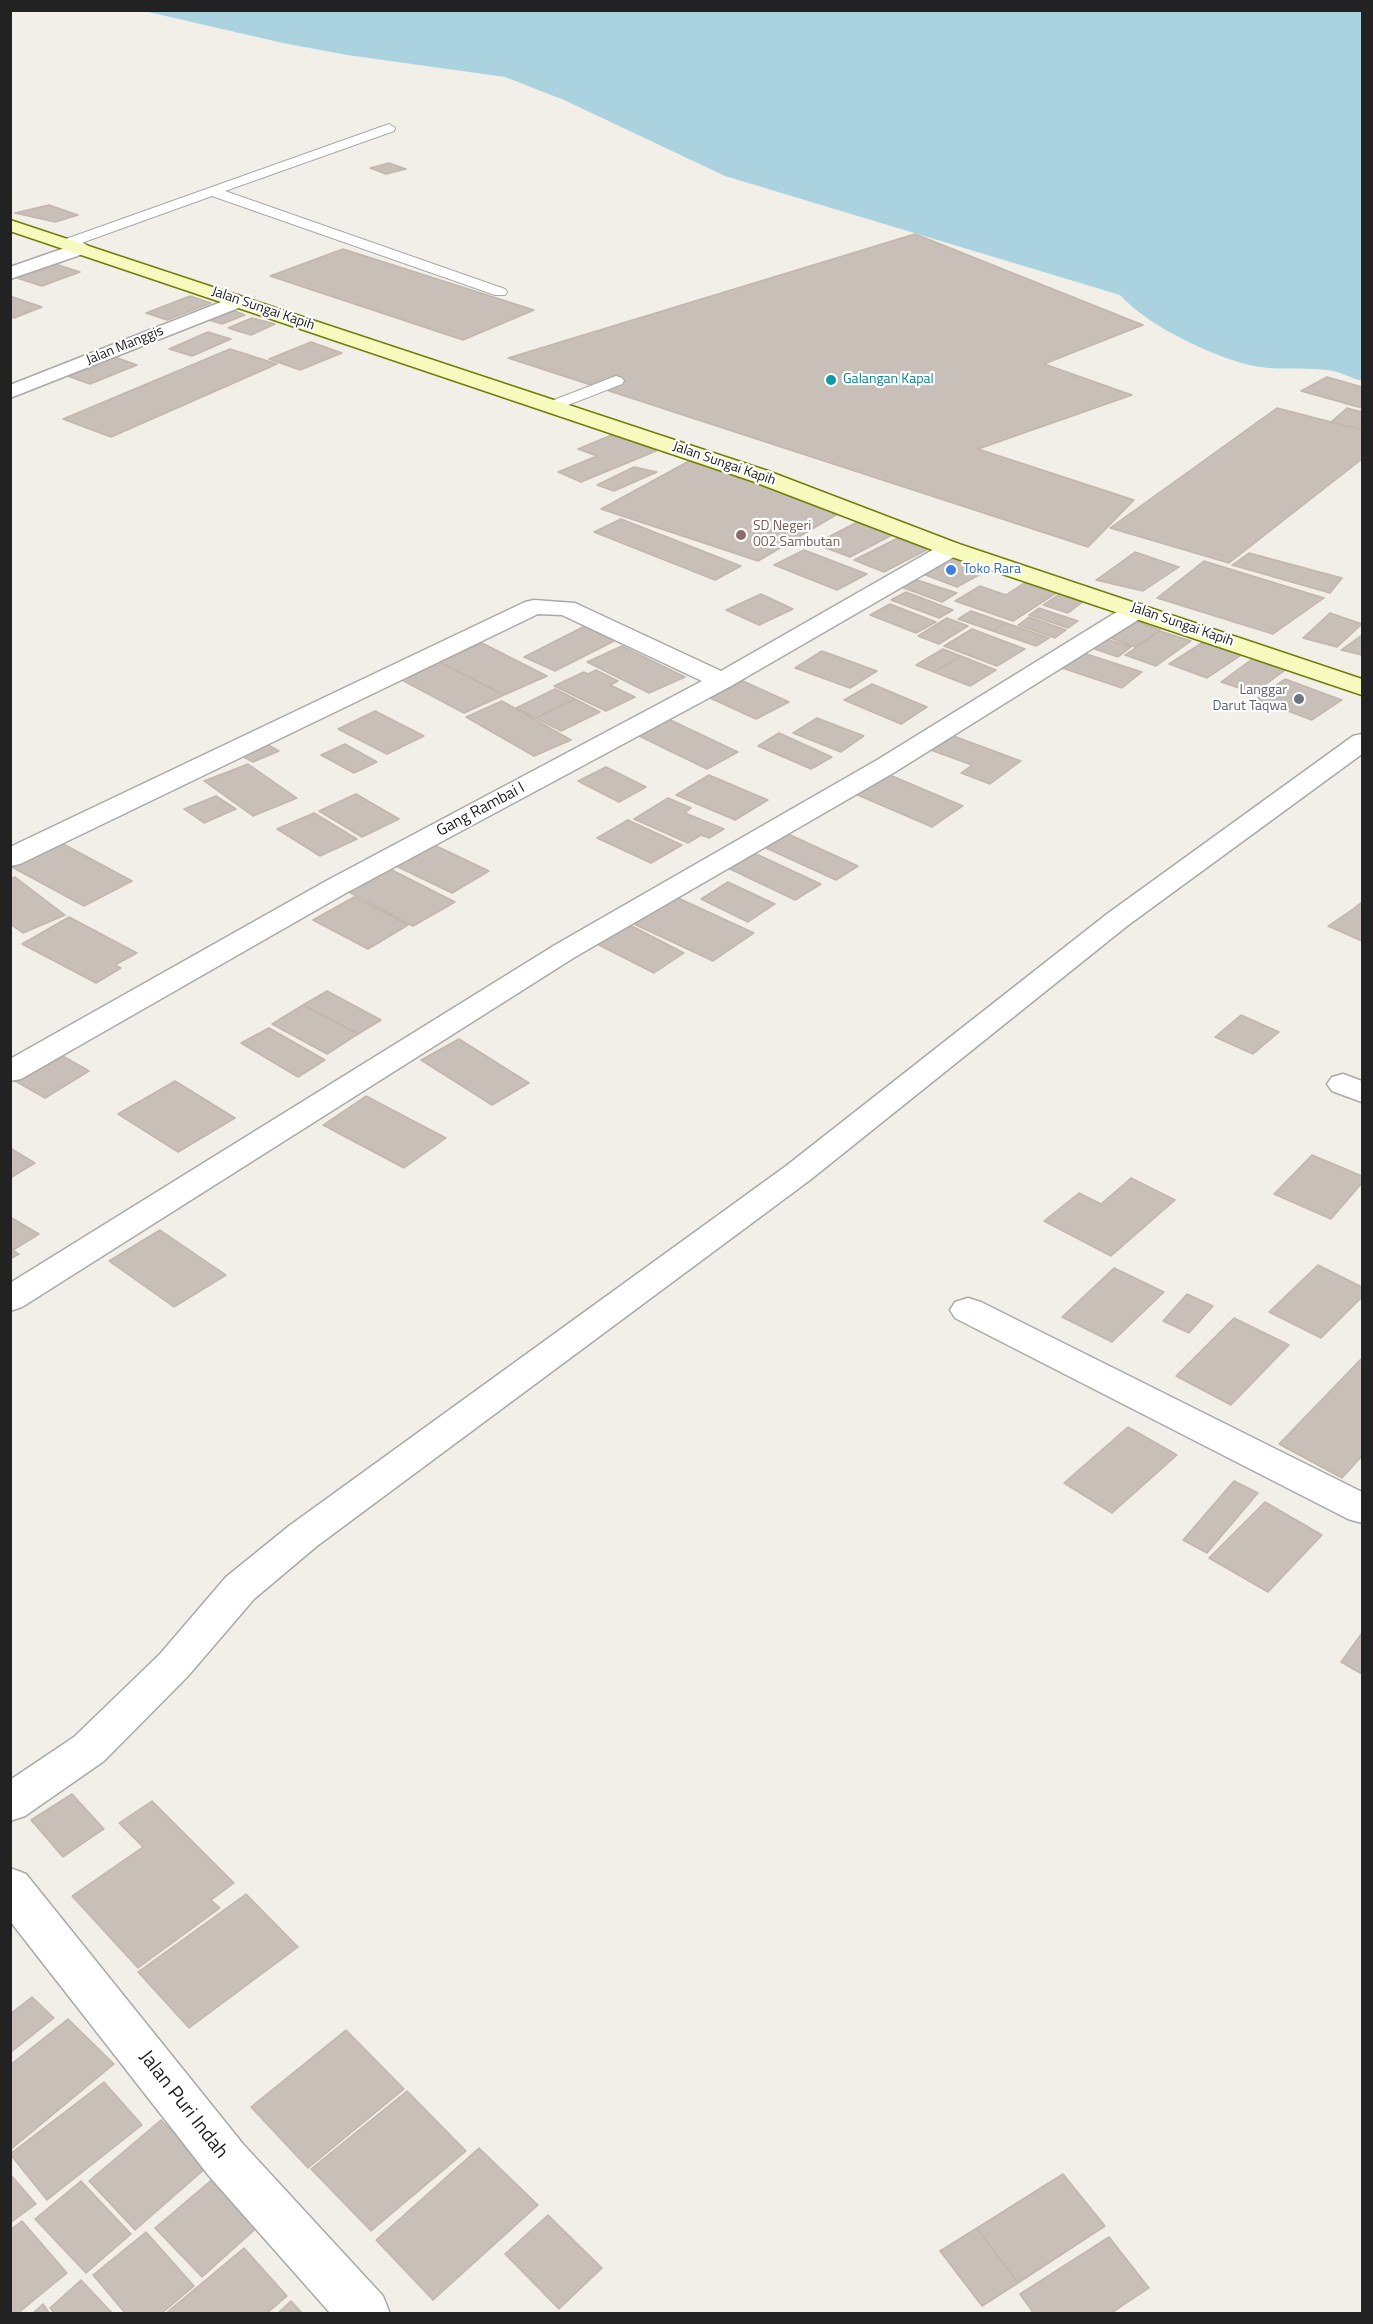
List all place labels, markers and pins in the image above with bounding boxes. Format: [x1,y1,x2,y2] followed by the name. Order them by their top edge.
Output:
[843,372,934,388] place label: Galangan Kapal
[824,373,838,387] marker: Galangan Kapal
[753,519,840,552] place label: SD Negeri 002 Sambutan
[734,528,748,542] marker: SD Negeri 002 Sambutan
[963,562,1021,578] place label: Toko Rara
[944,563,958,577] marker: Toko Rara
[1213,683,1287,716] place label: Langgar Darut Taqwa
[1292,692,1306,706] marker: Langgar Darut Taqwa

